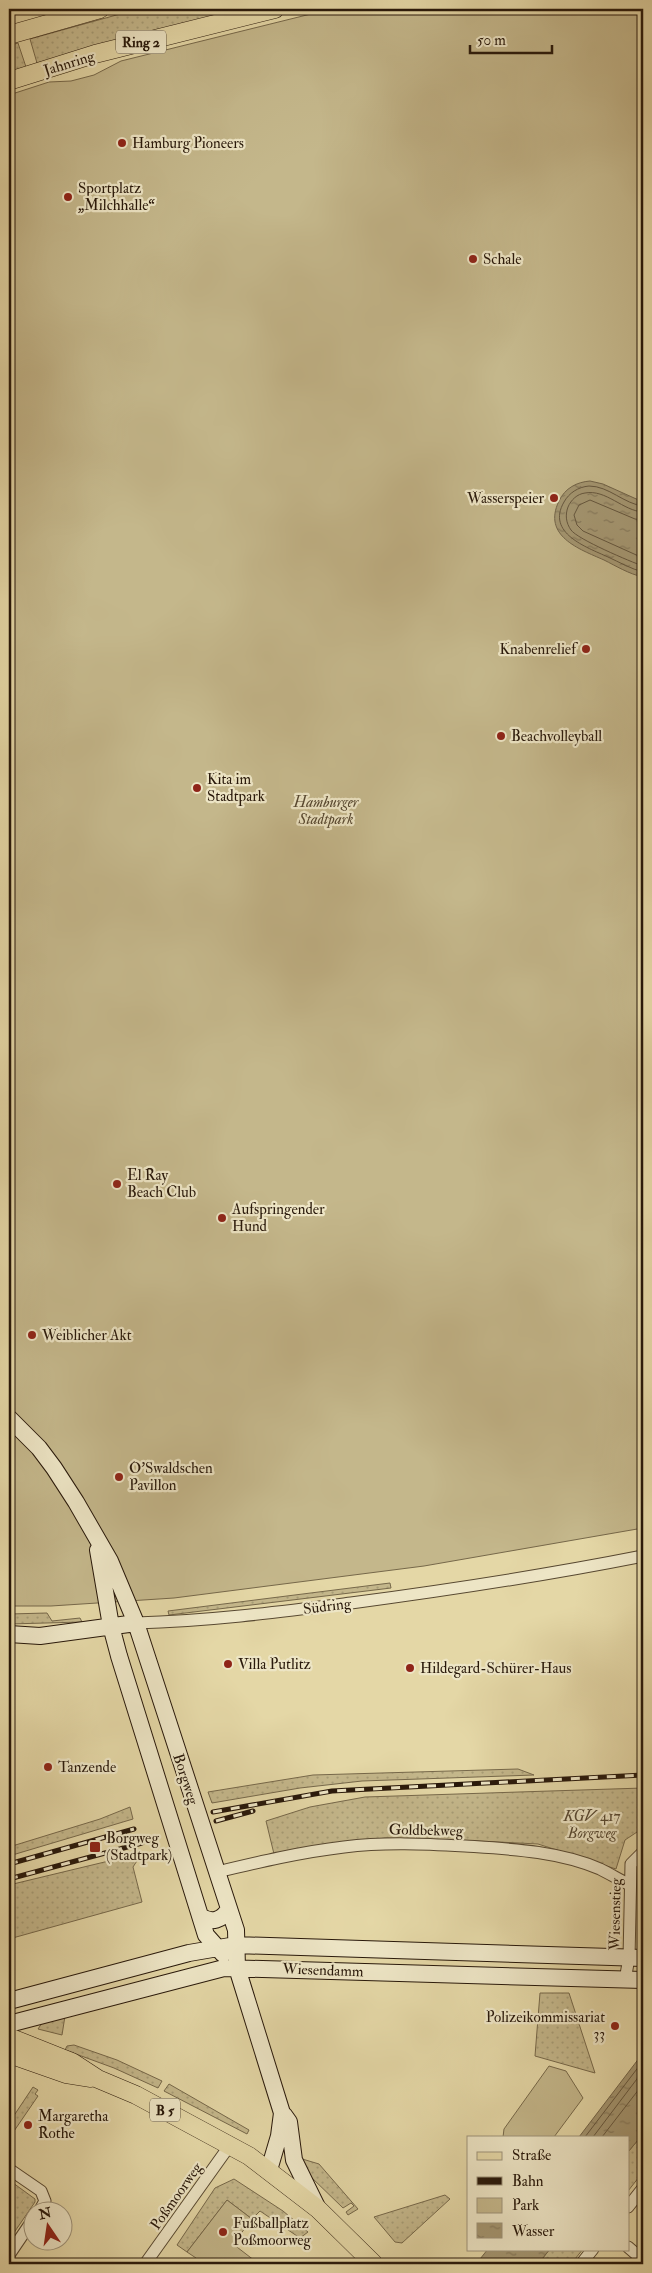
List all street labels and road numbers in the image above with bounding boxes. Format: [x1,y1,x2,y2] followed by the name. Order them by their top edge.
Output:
[116,31,166,54] road number: Ring 2
[40,47,98,81] street label: Jahnring
[302,1594,353,1619] street label: Südring
[168,1751,203,1808] street label: Borgweg
[389,1820,464,1841] street label: Goldbekweg
[605,1877,626,1951] street label: Wiesenstieg
[281,1960,364,1981] street label: Wiesendamm
[150,2098,180,2122] road number: B 5
[146,2158,207,2234] street label: Poßmoorweg

